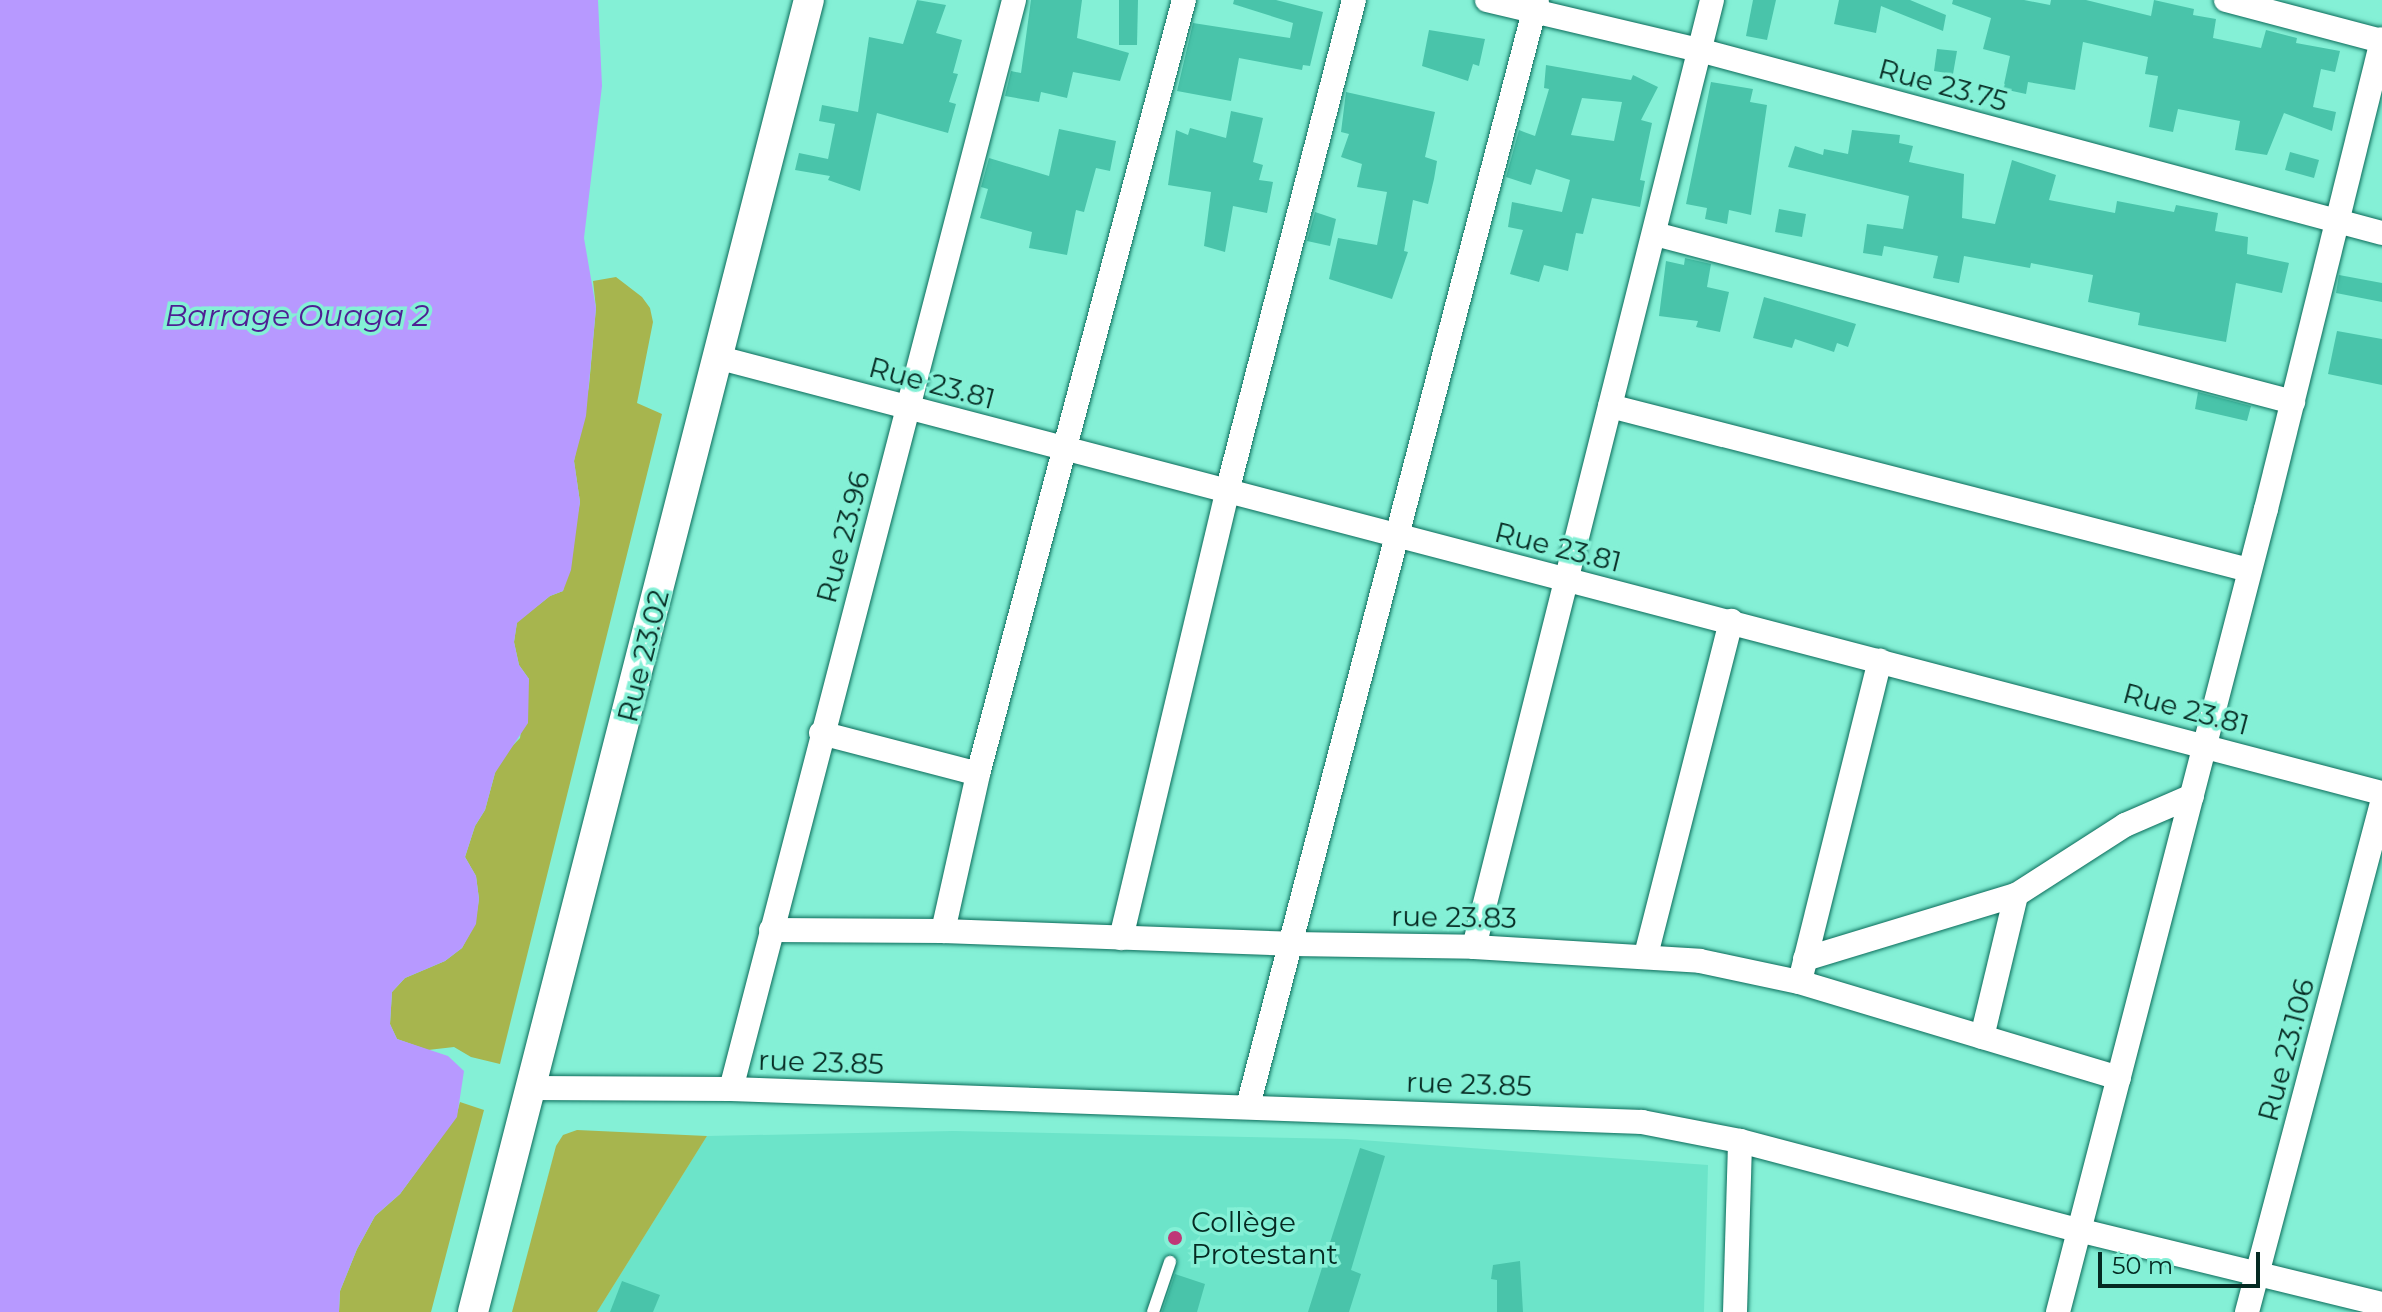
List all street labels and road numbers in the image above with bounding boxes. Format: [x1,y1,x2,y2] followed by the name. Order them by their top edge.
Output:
[1875,52,2011,118] street label: Rue 23.75
[865,350,999,416] street label: Rue 23.81
[809,467,877,607] street label: Rue 23.96
[1491,515,1625,579] street label: Rue 23.81
[610,586,676,726] street label: Rue 23.02
[2119,676,2253,742] street label: Rue 23.81
[1391,899,1517,935] street label: rue 23.83
[2251,975,2321,1125] street label: Rue 23.106
[757,1043,885,1081] street label: rue 23.85
[1405,1065,1533,1103] street label: rue 23.85

